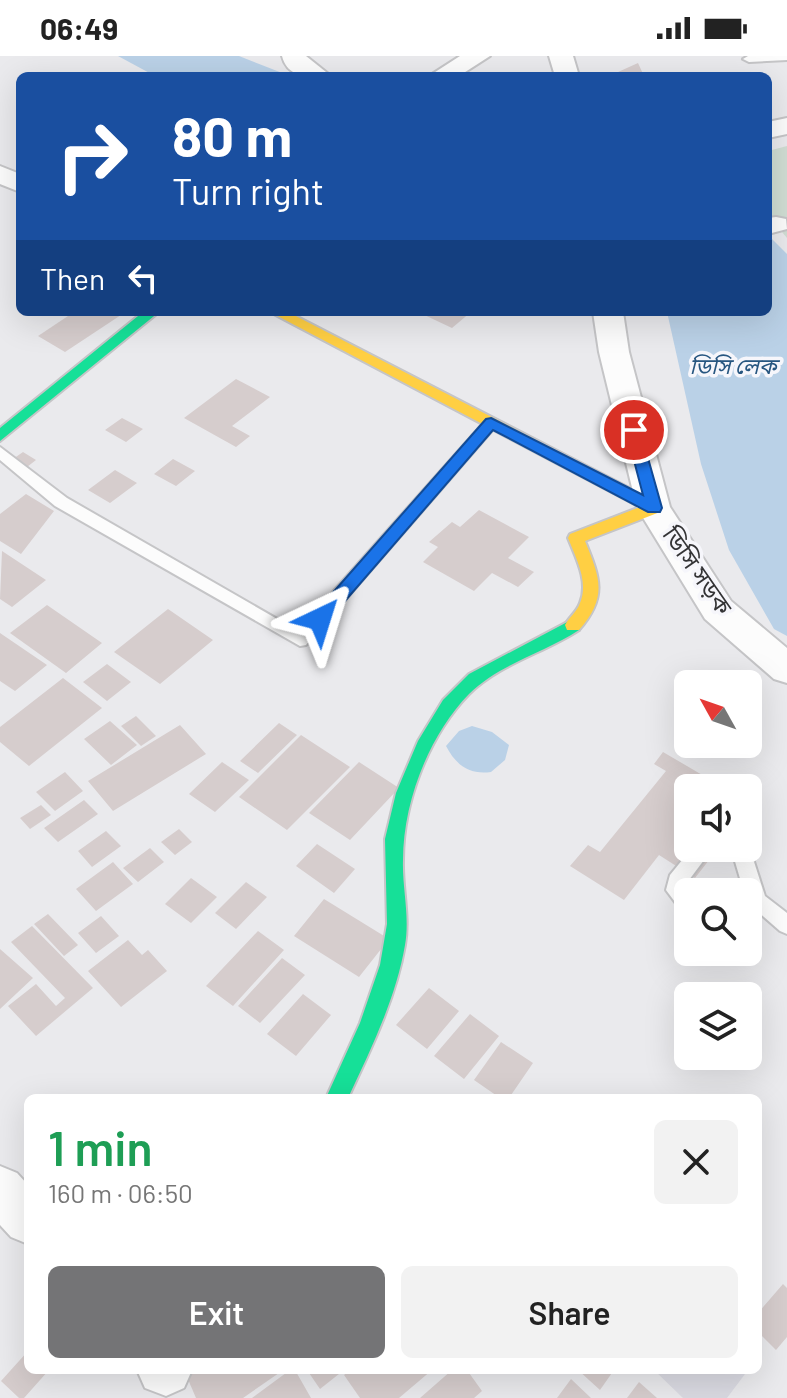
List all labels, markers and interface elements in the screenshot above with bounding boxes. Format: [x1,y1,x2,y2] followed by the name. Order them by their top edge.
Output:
[40,10,118,46] text: 06:49
[172,101,292,168] text: 80 m
[40,104,144,208] icon: right
[172,169,324,212] text: Turn right
[121,256,165,300] icon: left
[40,260,105,296] text: Then
[689,352,781,378] water label: ডিসি লেক
[600,396,668,464] pin
[612,408,656,452] icon: arrive
[657,520,739,620] street label: ডিসি সড়ক
[278,577,362,661] position arrow
[674,670,762,758] north arrow
[674,670,762,1070] map controls
[674,774,762,862] button: sound
[674,878,762,966] button: search
[674,982,762,1070] button: layers
[48,1118,153,1176] text: 1 min
[654,1120,738,1204] button: close
[48,1177,193,1208] text: 160 m · 06:50
[48,1266,385,1358] button: Exit
[401,1266,738,1358] button: Share

